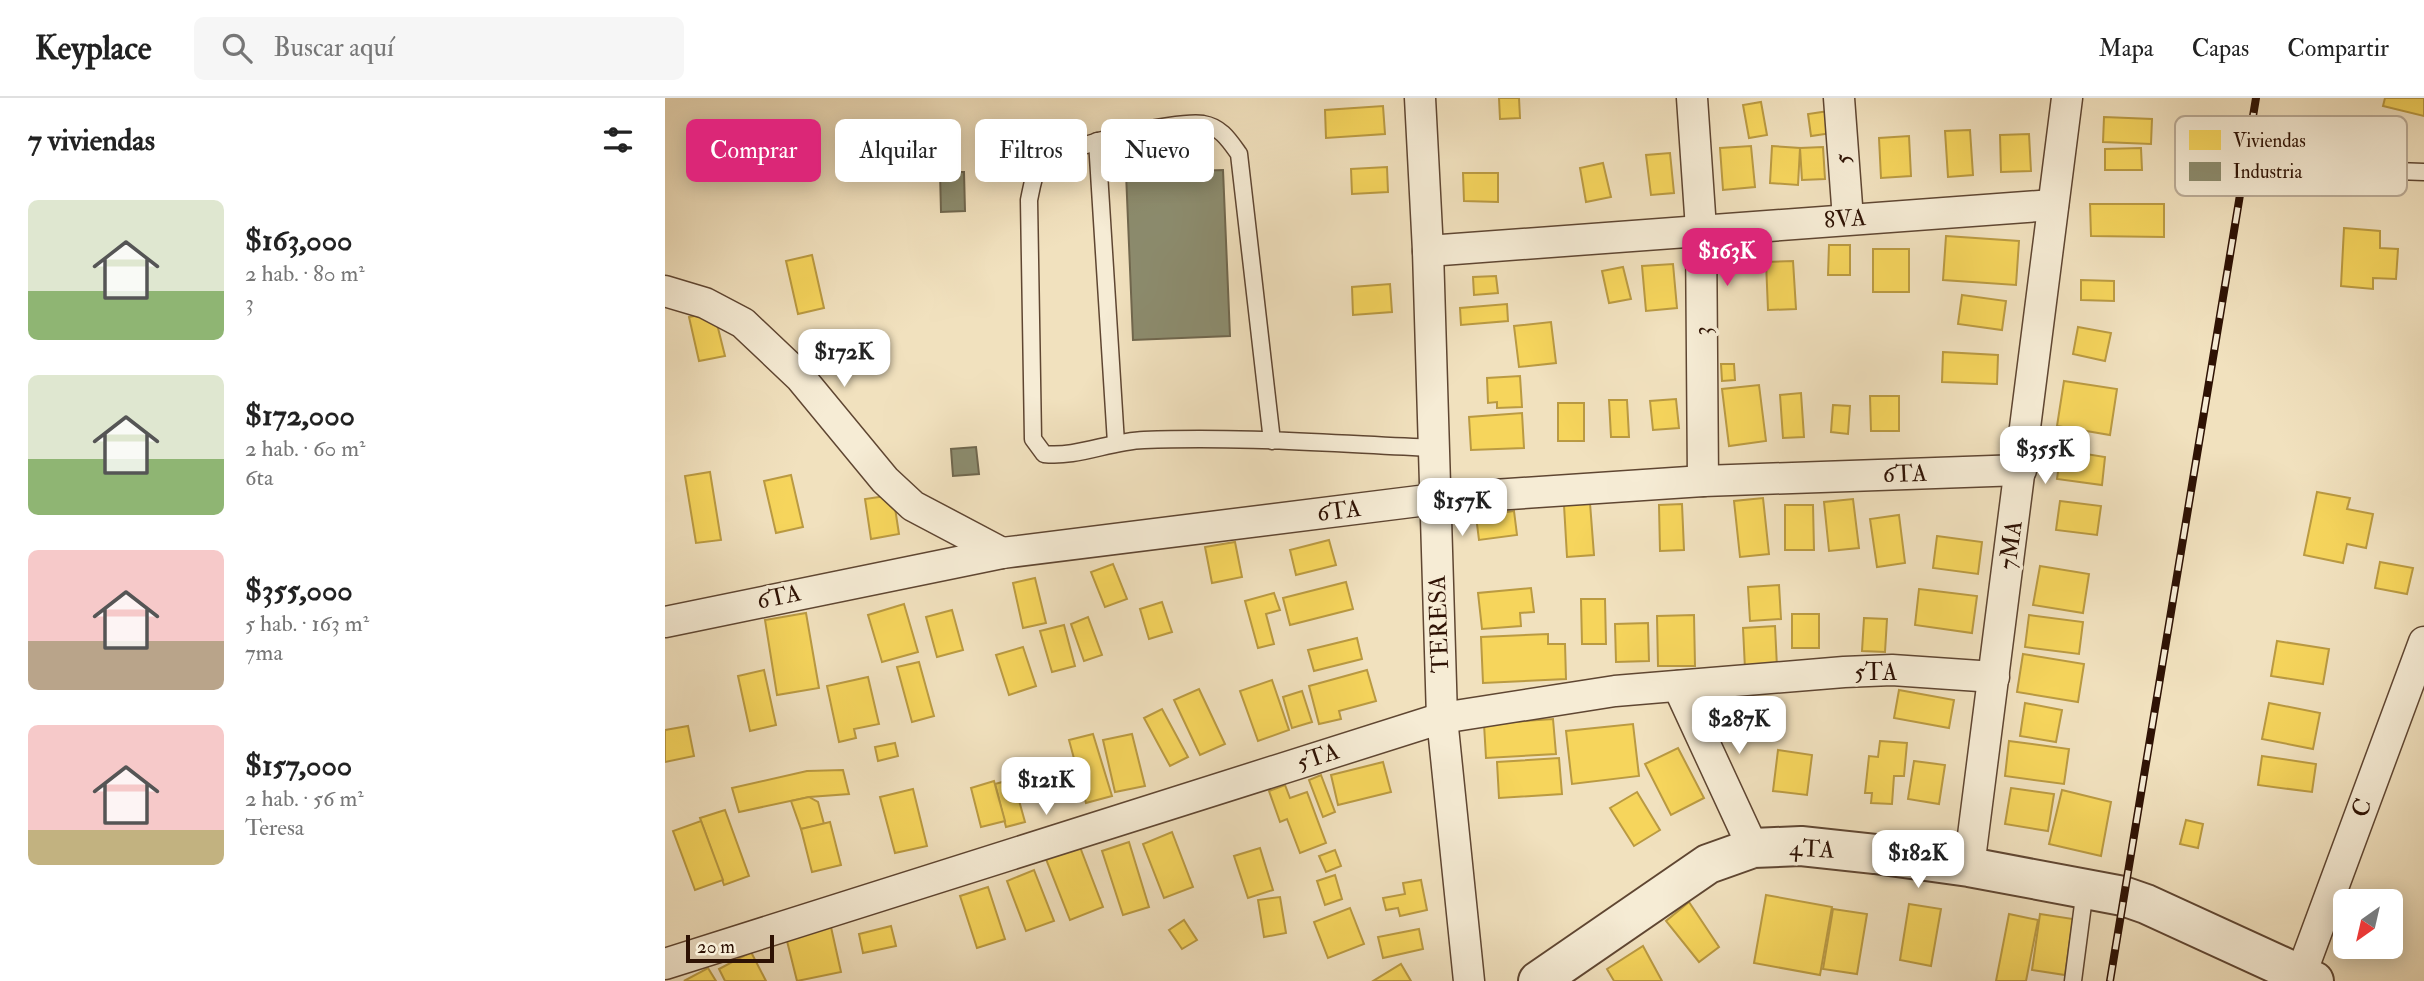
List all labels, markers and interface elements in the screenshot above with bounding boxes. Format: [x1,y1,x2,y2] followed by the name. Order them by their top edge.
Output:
[194,17,684,80] search box
[35,28,152,69] text: Keyplace
[218,29,256,67] icon: search
[274,32,394,64] text: Buscar aquí
[2099,33,2154,64] text: Mapa
[2192,33,2249,64] text: Capas
[2287,33,2389,64] text: Compartir
[2175,116,2407,196] legend
[686,119,821,182] chip: Comprar
[835,119,961,182] chip: Alquilar
[975,119,1087,182] chip: Filtros
[1101,119,1214,182] chip: Nuevo
[599,121,637,159] icon: filters
[28,122,155,159] text: 7 viviendas
[2233,129,2306,153] text: Viviendas
[1827,152,1859,165] street label: 5
[2233,160,2302,184] text: Industria
[1823,202,1867,236] street label: 8VA
[245,222,352,259] text: $163,000
[84,228,168,312] icon: home
[1678,228,1776,288] pin: $163K
[1698,236,1756,265] text: $163K
[245,259,365,288] text: 2 hab. · 80 m²
[245,288,254,317] text: 3
[1687,326,1718,336] street label: 3
[795,330,893,389] pin: $172K
[814,337,874,366] text: $172K
[245,397,355,434] text: $172,000
[84,403,168,487] icon: home
[1996,426,2094,486] pin: $355K
[245,434,366,463] text: 2 hab. · 60 m²
[2016,434,2074,463] text: $355K
[1882,458,1928,490] street label: 6TA
[245,463,274,492] text: 6ta
[1413,478,1511,538] pin: $157K
[1433,486,1491,515] text: $157K
[1315,493,1363,529] street label: 6TA
[1992,518,2030,572] street label: 7MA
[245,572,353,609] text: $355,000
[1422,574,1456,674] street label: TERESA
[754,577,804,617] street label: 6TA
[84,578,168,662] icon: home
[245,609,369,638] text: 5 hab. · 163 m²
[245,638,283,667] text: 7ma
[1855,657,1897,688] street label: 5TA
[1690,696,1788,756] pin: $287K
[1708,704,1770,733] text: $287K
[1293,736,1343,778] street label: 5TA
[245,747,352,784] text: $157,000
[84,753,168,837] icon: home
[997,758,1095,817] pin: $121K
[1017,765,1075,794] text: $121K
[245,784,364,813] text: 2 hab. · 56 m²
[2344,794,2380,822] street label: C
[245,813,304,842] text: Teresa
[1869,830,1967,890] pin: $182K
[1789,832,1835,866] street label: 4TA
[1888,838,1948,867] text: $182K
[2333,889,2403,959] north arrow
[2333,889,2403,959] map controls
[686,932,773,964] scale bar
[697,935,735,959] text: 20 m

